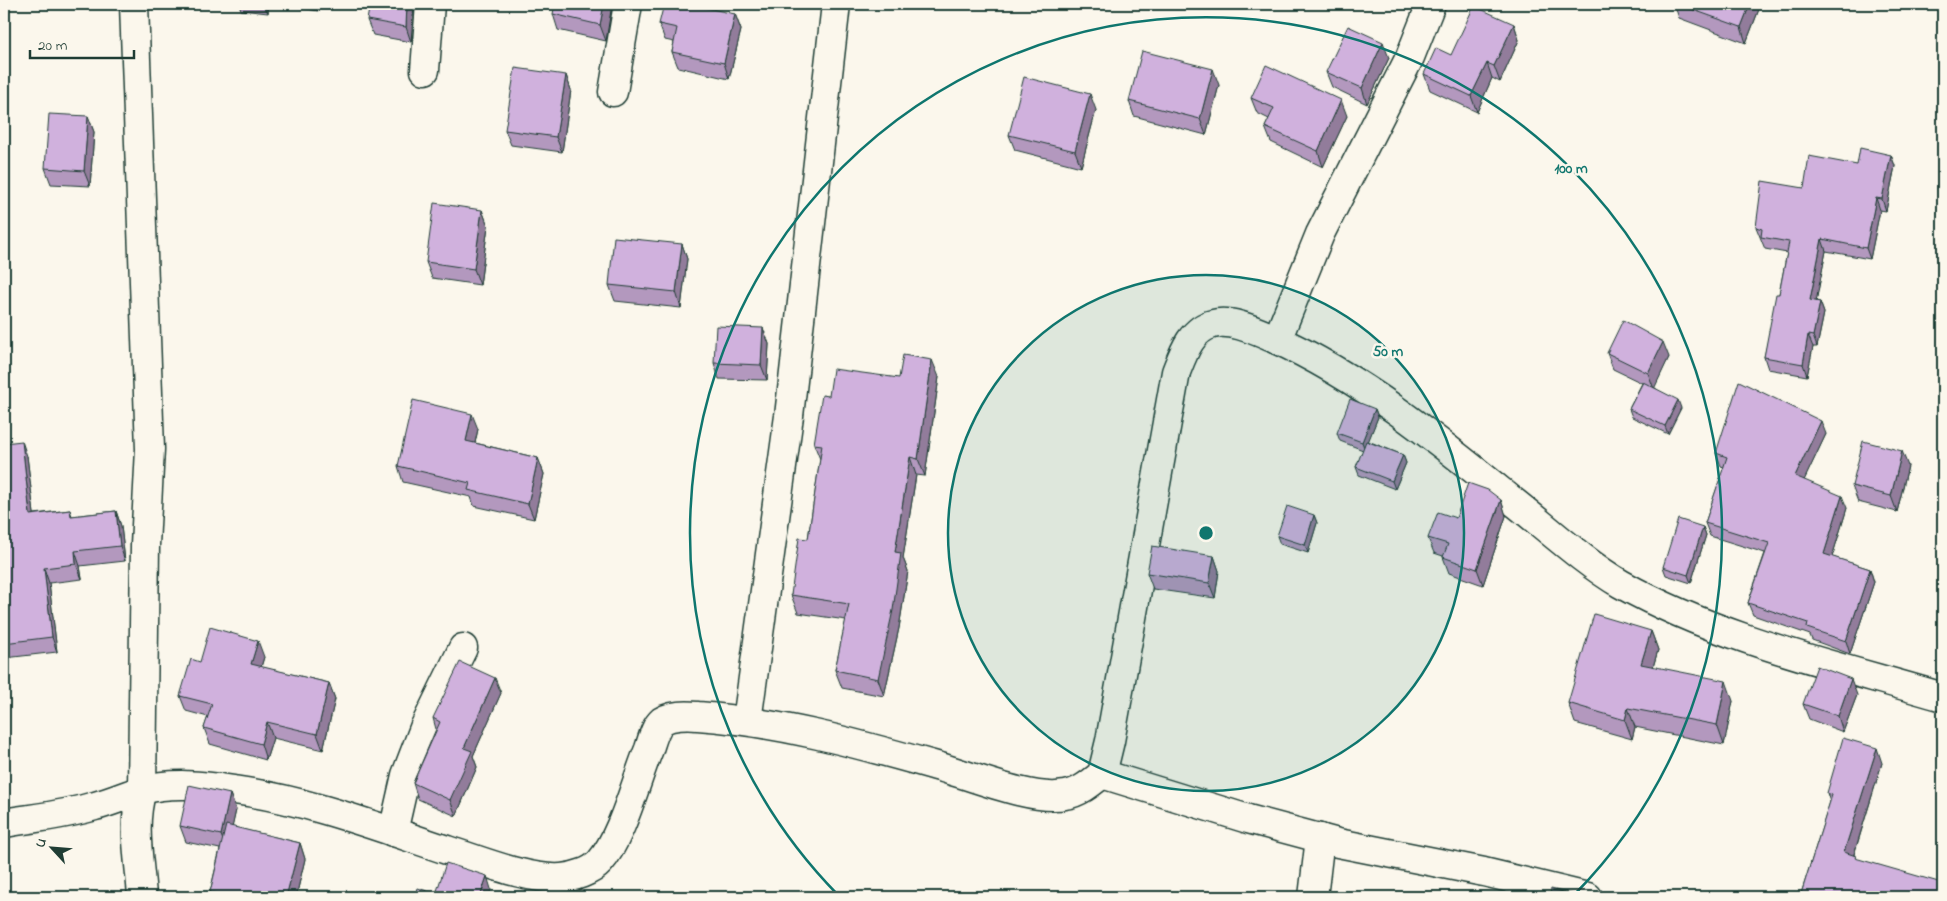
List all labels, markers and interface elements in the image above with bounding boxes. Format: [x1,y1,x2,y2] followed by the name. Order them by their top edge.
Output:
[30,28,134,60] scale bar
[38,35,68,57] text: 20 m
[1554,158,1588,180] text: 100 m
[1373,341,1404,363] text: 50 m
[1197,524,1215,542] centre of rings
[28,824,78,874] north arrow
[30,834,53,852] text: U

